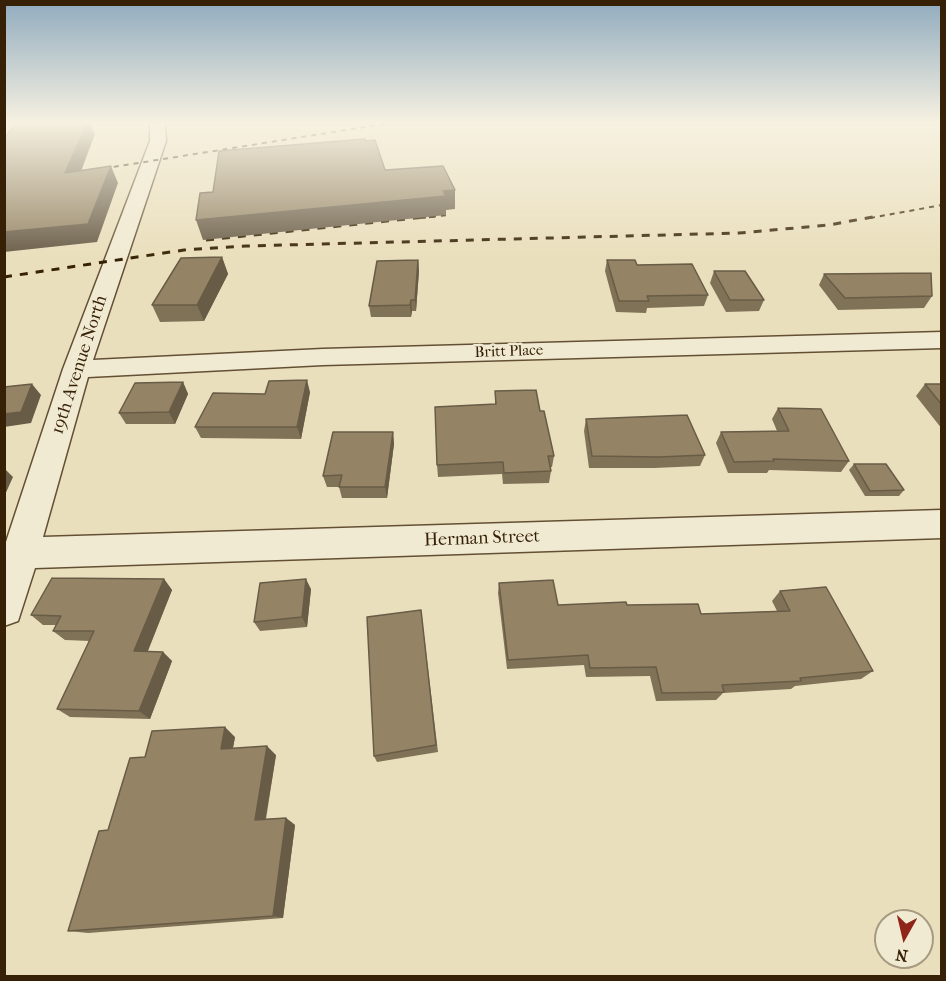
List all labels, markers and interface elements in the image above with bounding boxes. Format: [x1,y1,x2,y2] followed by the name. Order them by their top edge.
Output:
[47,293,113,437] street label: 19th Avenue North
[474,342,544,362] street label: Britt Place
[424,526,540,552] street label: Herman Street
[874,909,934,969] north arrow
[894,945,909,966] text: N

